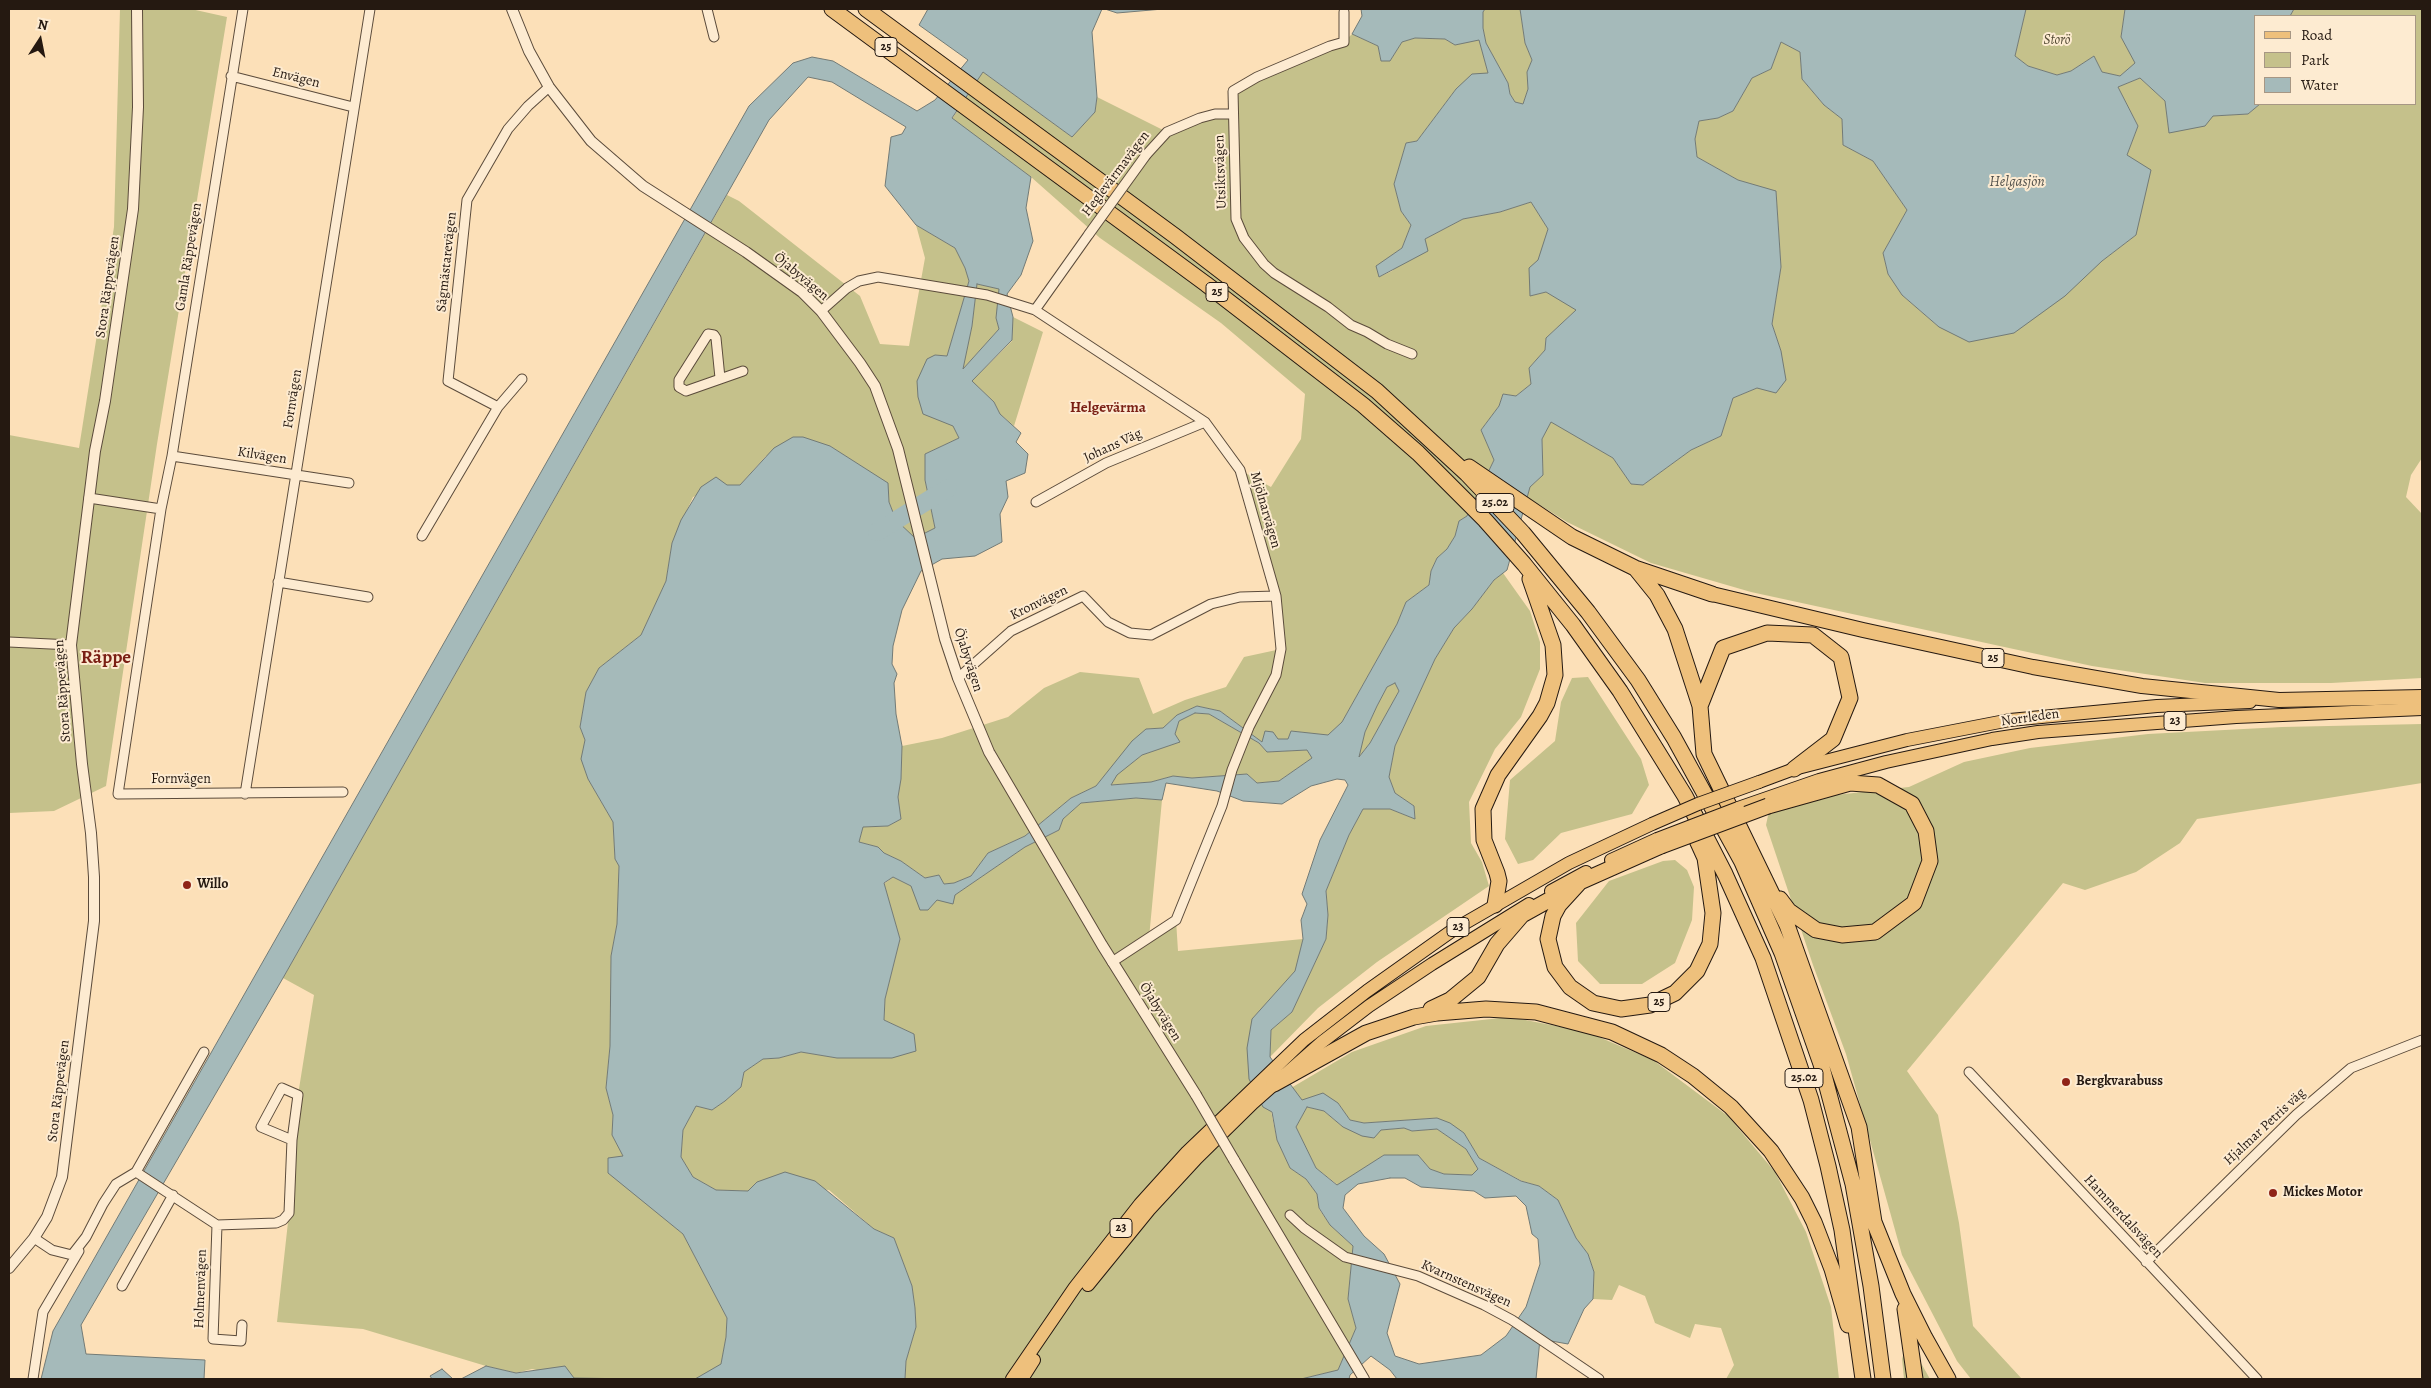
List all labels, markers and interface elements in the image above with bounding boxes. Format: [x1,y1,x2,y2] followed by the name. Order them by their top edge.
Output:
[36,14,50,35] text: N
[15,15,65,65] north arrow
[2254,15,2416,105] legend
[2301,25,2332,45] text: Road
[2043,33,2071,49] park label: Storö
[875,38,897,56] road number: 25
[2301,50,2329,70] text: Park
[270,64,322,92] street label: Envägen
[2301,75,2338,95] text: Water
[1078,128,1154,220] street label: Heglevärmavägen
[1211,135,1231,209] street label: Utsiktsvägen
[1989,173,2045,191] water label: Helgasjön
[172,202,206,312] street label: Gamla Räppevägen
[433,211,461,313] street label: Sågmästarevägen
[93,235,123,339] street label: Stora Räppevägen
[770,249,832,305] street label: Öjabyvägen
[1206,282,1228,302] road number: 25
[280,368,306,430] street label: Fornvägen
[1070,399,1146,417] district label: Helgevärma
[1081,425,1145,467] street label: Johans Väg
[236,444,288,468] street label: Kilvägen
[1246,470,1284,550] street label: Mjölnarvägen
[1476,493,1514,512] road number: 25.02
[1008,582,1070,624] street label: Kronvägen
[950,626,986,694] street label: Öjabyvägen
[51,639,75,743] street label: Stora Räppevägen
[81,647,131,669] district label: Räppe
[1982,648,2004,668] road number: 25
[2000,706,2060,730] street label: Norrleden
[2164,711,2186,730] road number: 23
[151,772,211,788] street label: Fornvägen
[197,877,228,893] place label: Willo
[181,879,193,891] marker: Willo
[1447,918,1469,936] road number: 23
[1135,979,1185,1045] street label: Öjabyvägen
[1648,992,1670,1012] road number: 25
[44,1039,74,1143] street label: Stora Räppevägen
[1785,1068,1823,1088] road number: 25.02
[2076,1074,2163,1090] place label: Bergkvarabuss
[2060,1076,2072,1088] marker: Bergkvarabuss
[2221,1085,2309,1169] street label: Hjalmar Petris väg
[2080,1172,2166,1262] street label: Hammerdalsvägen
[2283,1185,2363,1201] place label: Mickes Motor
[2267,1187,2279,1199] marker: Mickes Motor
[1110,1218,1132,1238] road number: 23
[191,1249,211,1329] street label: Holmenvägen
[1418,1257,1514,1311] street label: Kvarnstensvägen

